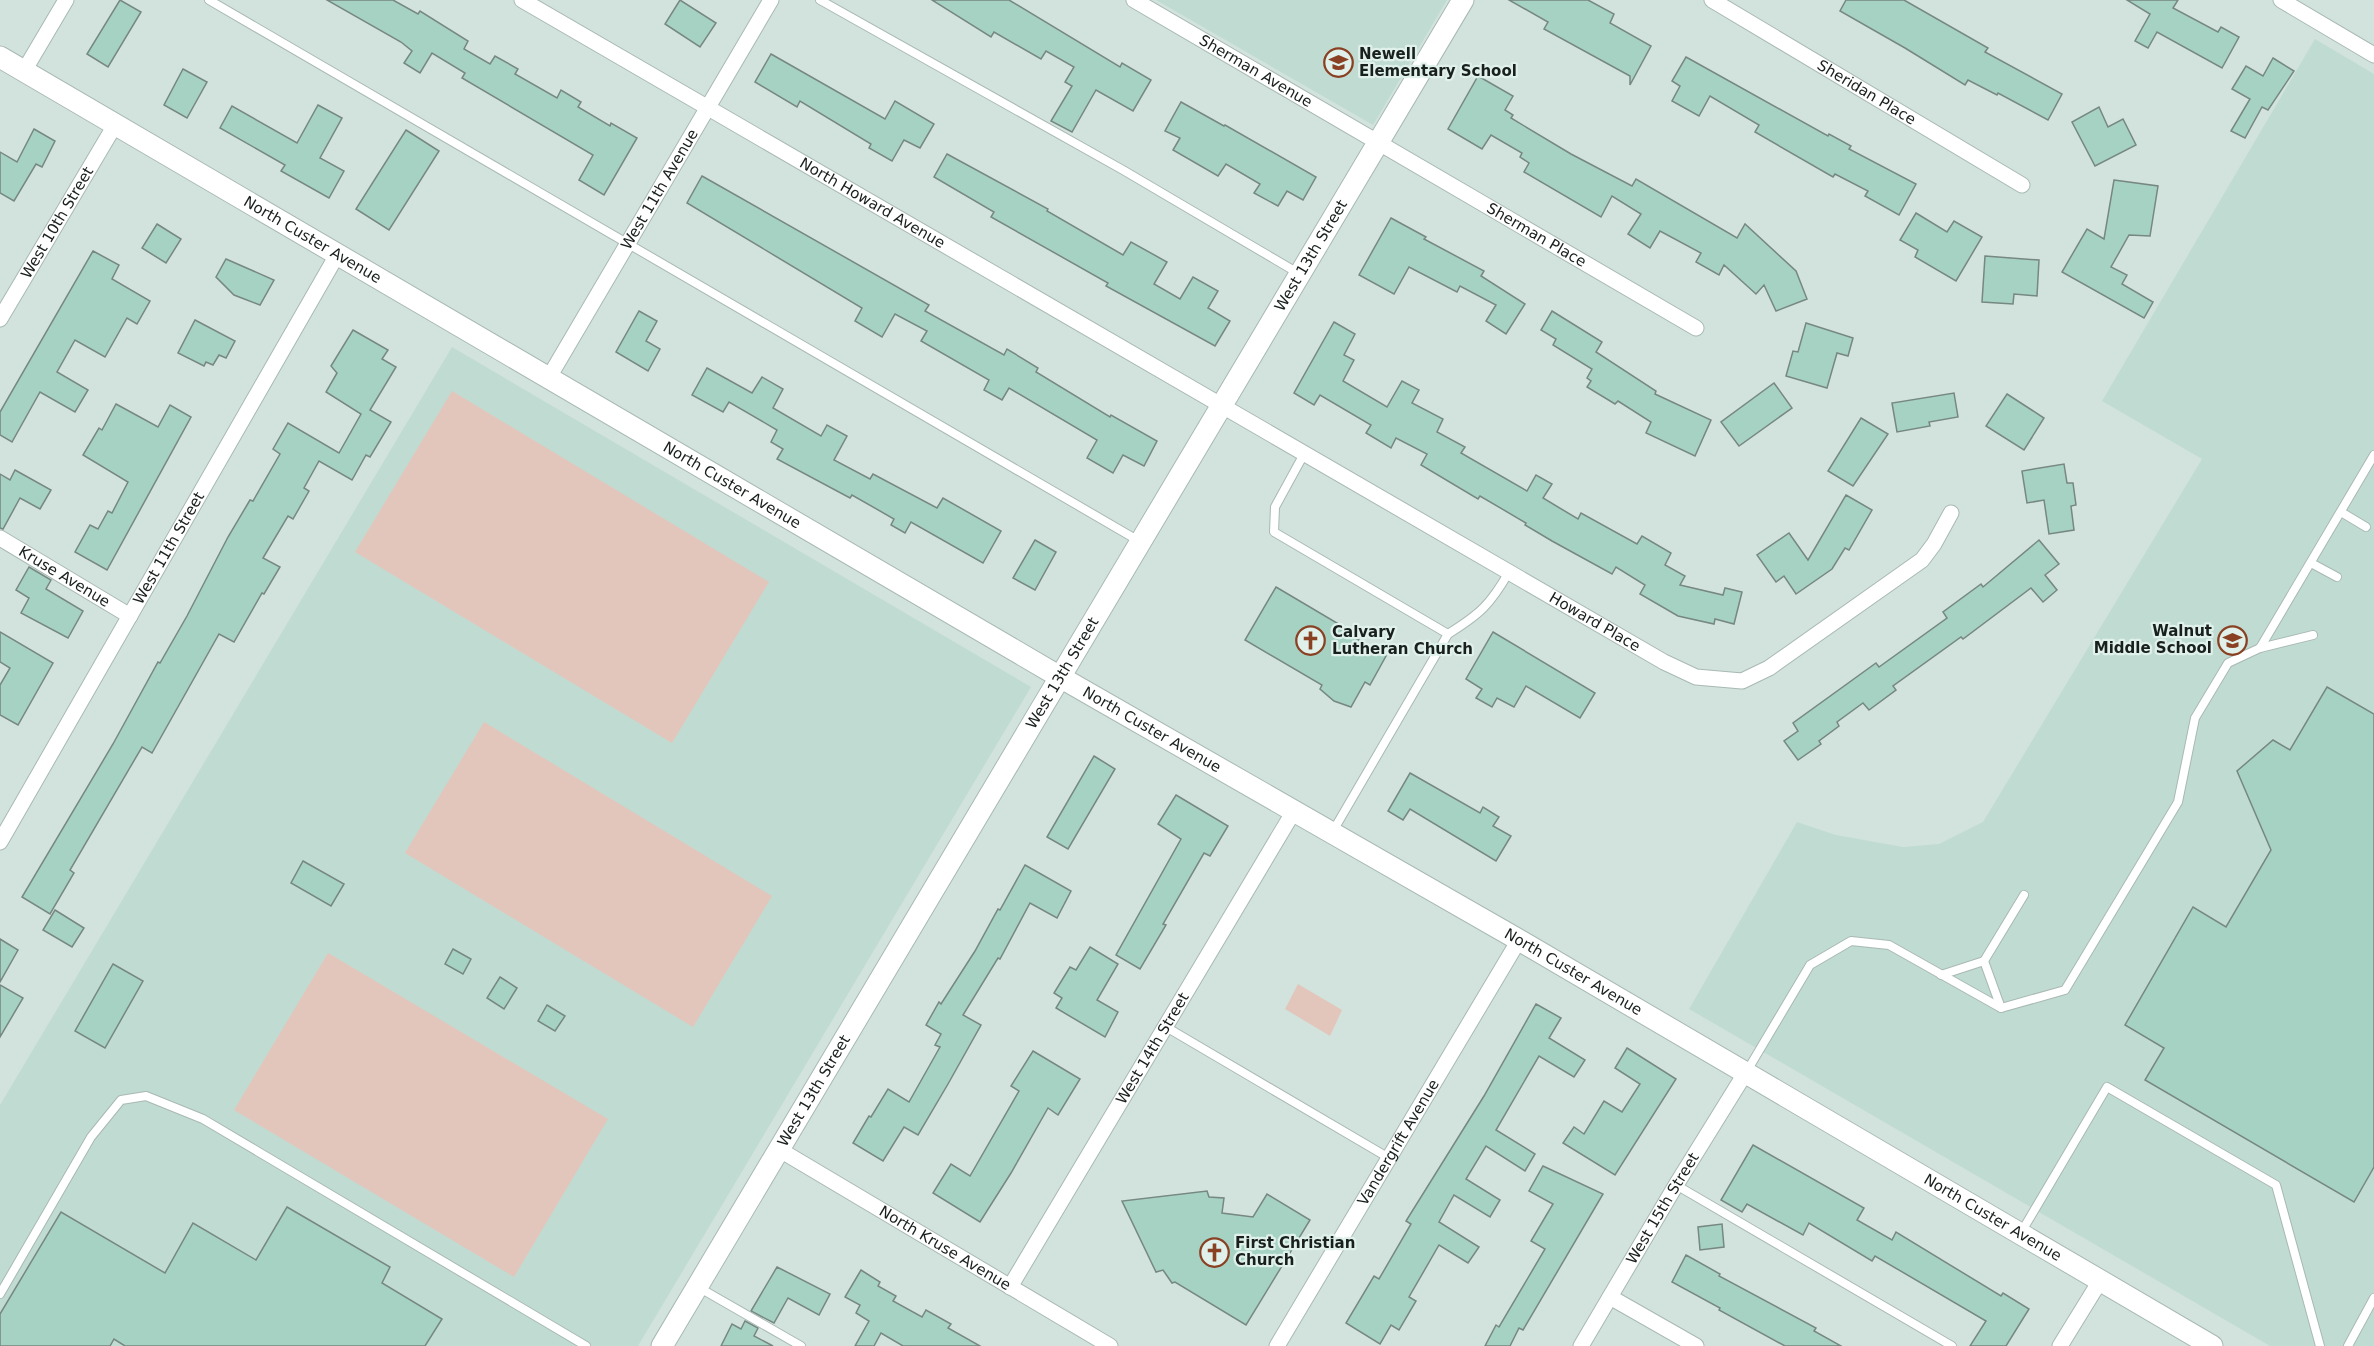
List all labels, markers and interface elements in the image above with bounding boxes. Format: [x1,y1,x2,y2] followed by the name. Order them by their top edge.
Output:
[1196,31,1316,111] street label: Sherman Avenue
[1359,45,1517,80] place label: Newell Elementary School
[1322,47,1354,79] school or university icon: Newell Elementary School
[1814,56,1919,129] street label: Sheridan Place
[617,126,702,253] street label: West 11th Avenue
[797,154,948,252] street label: North Howard Avenue
[17,164,97,282] street label: West 10th Street
[240,192,385,287] street label: North Custer Avenue
[1271,196,1351,314] street label: West 13th Street
[1483,199,1589,271] street label: Sherman Place
[660,438,804,532] street label: North Custer Avenue
[129,489,208,607] street label: West 11th Street
[15,542,113,611] street label: Kruse Avenue
[1546,588,1643,655] street label: Howard Place
[1022,614,1103,732] street label: West 13th Street
[2094,622,2212,657] place label: Walnut Middle School
[1332,623,1473,658] place label: Calvary Lutheran Church
[2217,624,2249,656] school or university icon: Walnut Middle School
[1295,625,1327,657] church icon: Calvary Lutheran Church
[1080,683,1224,776] street label: North Custer Avenue
[1501,925,1645,1019] street label: North Custer Avenue
[1112,989,1193,1107] street label: West 14th Street
[774,1032,854,1150] street label: West 13th Street
[1354,1076,1443,1209] street label: Vandergrift Avenue
[1622,1149,1703,1267] street label: West 15th Street
[1921,1170,2065,1265] street label: North Custer Avenue
[876,1202,1014,1294] street label: North Kruse Avenue
[1235,1234,1355,1269] place label: First Christian Church
[1198,1236,1230,1268] church icon: First Christian Church

